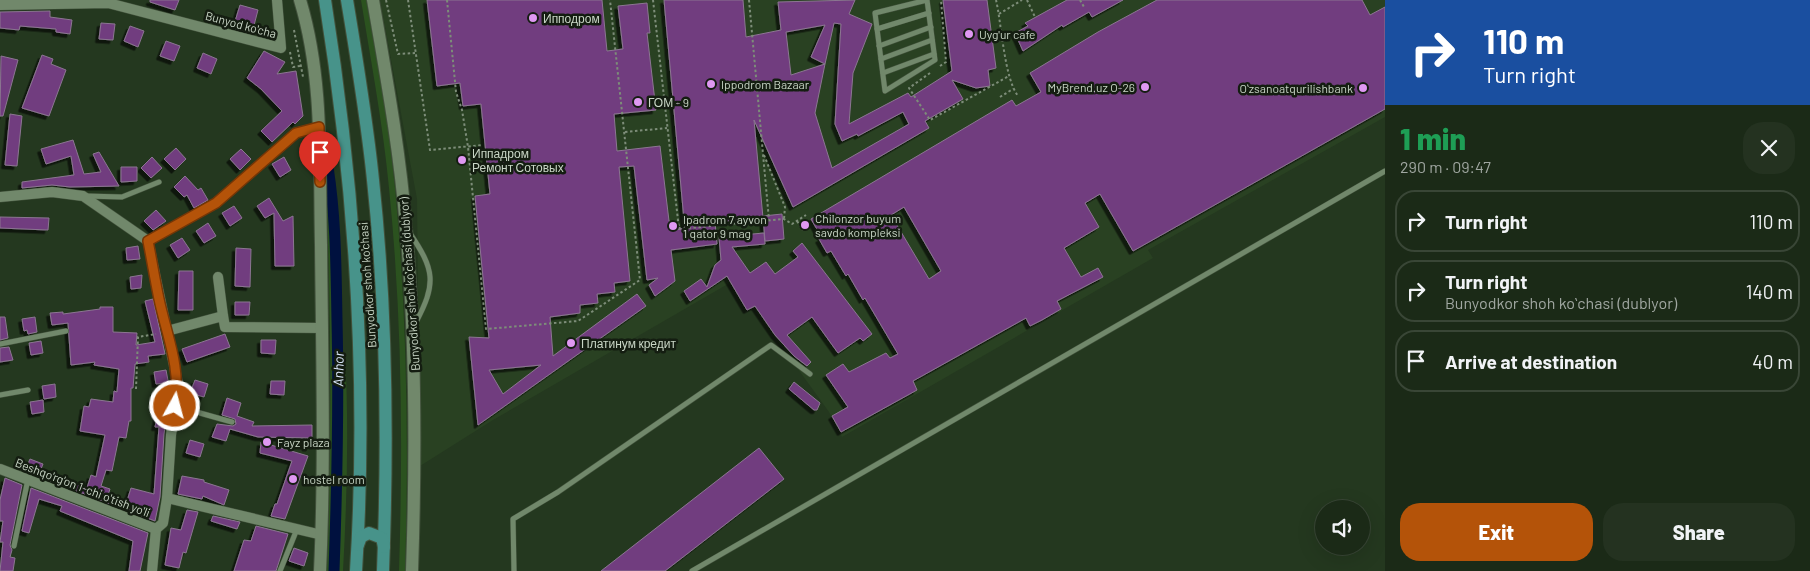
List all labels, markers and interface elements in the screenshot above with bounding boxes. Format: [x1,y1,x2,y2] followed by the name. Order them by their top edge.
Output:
[204,8,278,40] street label: Bunyod ko'cha
[543,11,600,26] place label: Ипподром
[527,12,539,24] marker: Ипподром
[1483,19,1564,61] text: 110 m
[1400,20,1465,85] icon: right
[979,27,1036,41] place label: Uyg'ur cafe
[963,28,975,40] marker: Uyg'ur cafe
[1483,61,1576,87] text: Turn right
[721,77,810,91] place label: Ippodrom Bazaar
[705,78,717,90] marker: Ippodrom Bazaar
[1048,80,1135,94] place label: MyBrend.uz O-26
[1139,81,1151,93] marker: MyBrend.uz O-26
[1240,81,1353,95] place label: Oʻzsanoatqurilishbank
[1357,82,1369,94] marker: Oʻzsanoatqurilishbank
[648,95,689,109] place label: ГОМ - 9
[632,96,644,108] marker: ГОМ - 9
[1400,120,1466,156] text: 1 min
[1743,122,1795,174] button: close
[299,131,341,182] pin
[306,138,334,166] icon: arrive
[472,146,564,174] place label: Иппадром Ремонт Сотовых
[456,154,468,166] marker: Иппадром Ремонт Сотовых
[1400,157,1491,176] text: 290 m · 09:47
[396,196,422,371] street label: Bunyodkor shoh koʻchasi (dublyor)
[1402,207,1430,235] icon: right
[1445,210,1527,233] text: Turn right
[1749,210,1793,233] text: 110 m
[815,211,901,239] place label: Chilonzor buyum savdo kompleksi
[683,212,767,240] place label: Ipadrom 7 ayvon 1 qator 9 mag
[799,219,811,231] marker: Chilonzor buyum savdo kompleksi
[667,220,679,232] marker: Ipadrom 7 ayvon 1 qator 9 mag
[356,222,378,348] street label: Bunyodkor shoh ko'chasi
[1445,270,1527,293] text: Turn right
[1402,277,1430,305] icon: right
[1746,280,1793,303] text: 140 m
[1445,293,1677,312] text: Bunyodkor shoh koʻchasi (dublyor)
[581,336,676,351] place label: Платинум кредит
[565,337,577,349] marker: Платинум кредит
[1402,347,1430,375] icon: arrive
[329,350,347,387] water label: Anhor
[1445,350,1617,373] text: Arrive at destination
[1752,350,1793,373] text: 40 m
[148,379,200,431] position arrow
[277,435,330,449] place label: Fayz plaza
[261,436,273,448] marker: Fayz plaza
[13,455,153,519] street label: Beshqo'rg'on 1-chi o'tish yo'li
[303,472,365,486] place label: hostel room
[287,473,299,485] marker: hostel room
[1315,500,1370,555] map controls
[1315,500,1370,555] button: sound
[1400,503,1593,561] button: Exit
[1603,503,1795,561] button: Share

